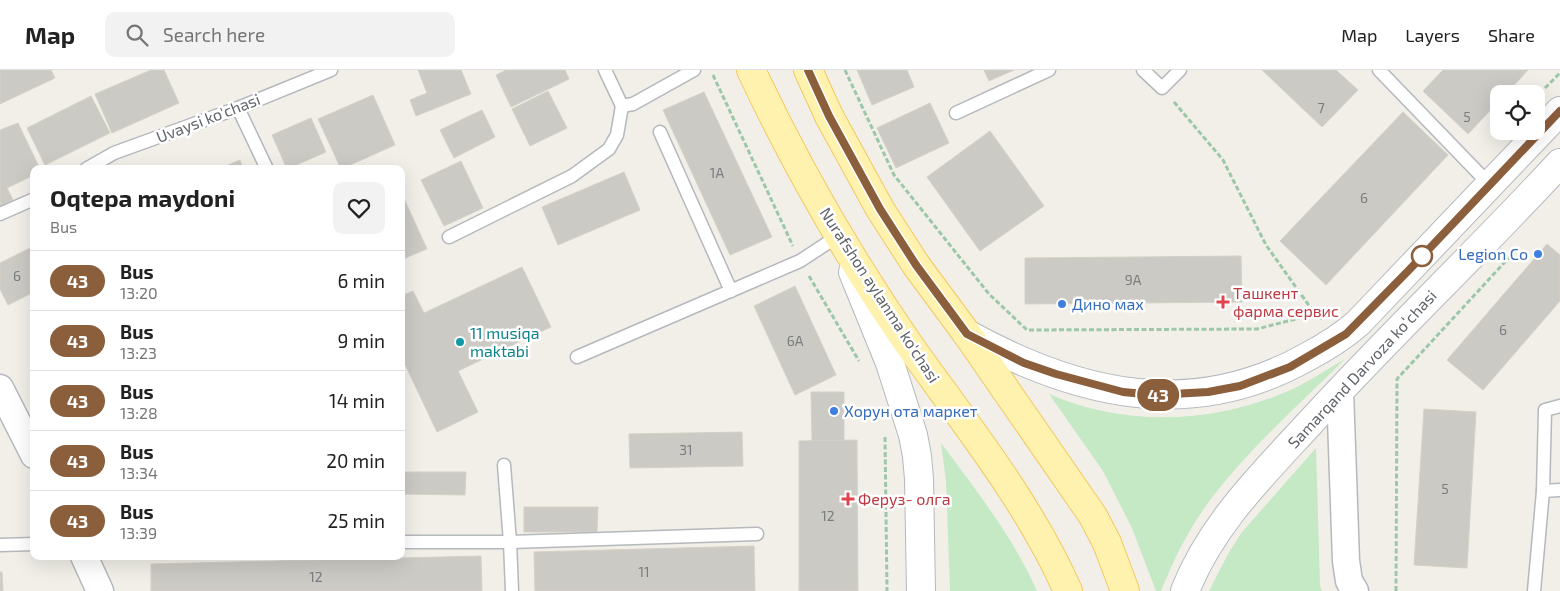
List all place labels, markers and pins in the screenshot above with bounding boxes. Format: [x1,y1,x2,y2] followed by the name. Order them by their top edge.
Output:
[1458,244,1528,263] place label: Legion Co
[1411,245,1433,267] unlabelled marker
[1532,248,1544,260] marker: Legion Co
[1233,283,1339,320] place label: Ташкент фарма сервис
[1072,294,1144,313] place label: Дино мах
[1217,296,1229,308] marker: Ташкент фарма сервис
[1056,298,1068,310] marker: Дино мах
[470,323,539,360] place label: 11 musiqa maktabi
[454,336,466,348] marker: 11 musiqa maktabi
[844,401,978,421] place label: Хорун ота маркет
[828,405,840,417] marker: Хорун ота маркет
[858,489,950,509] place label: Феруз- олга
[842,493,854,505] marker: Феруз- олга

